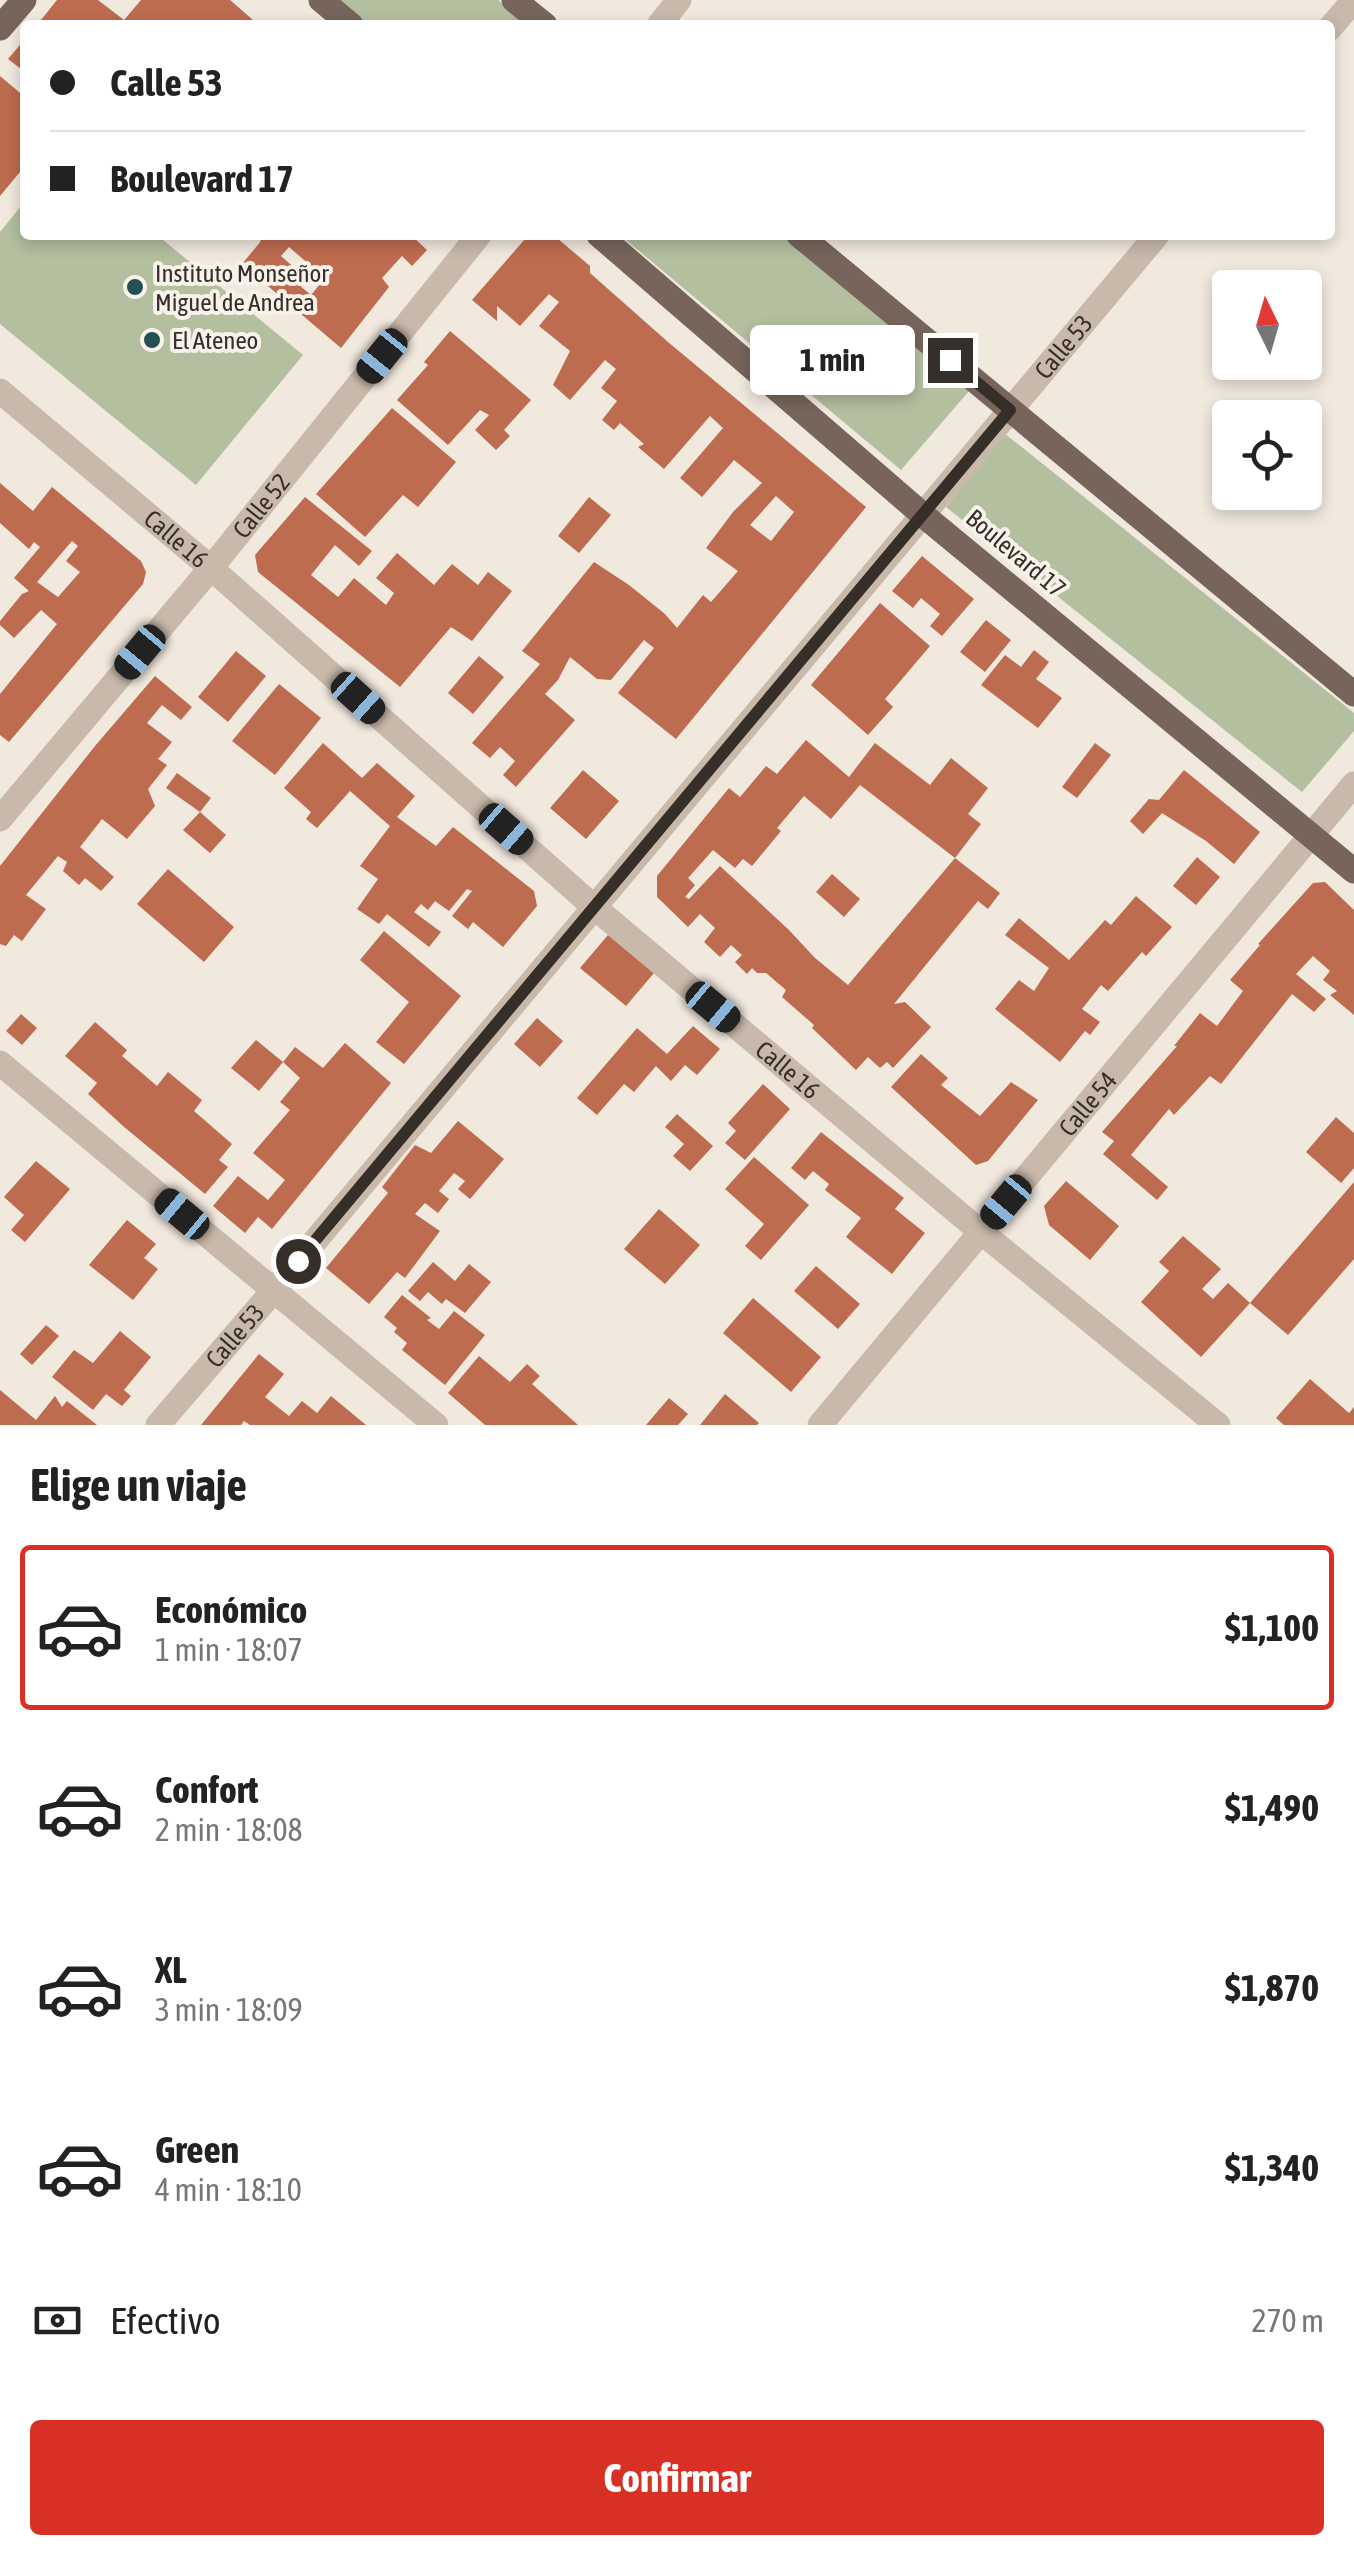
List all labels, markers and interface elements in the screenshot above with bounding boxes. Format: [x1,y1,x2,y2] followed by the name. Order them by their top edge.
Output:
[110,61,223,104] text: Calle 53
[110,157,294,200] text: Boulevard 17
[155,259,329,316] place label: Instituto Monseñor Miguel de Andrea
[1212,270,1322,380] north arrow
[1212,270,1322,510] map controls
[124,276,146,298] marker: Instituto Monseñor Miguel de Andrea
[1029,309,1098,384] street label: Calle 53
[351,323,413,389] car
[750,325,915,395] callout: 1 min
[172,326,258,354] place label: El Ateneo
[141,329,163,351] marker: El Ateneo
[928,338,973,383] route end
[800,341,865,378] text: 1 min
[1212,400,1322,510] button: locate
[227,468,295,543] street label: Calle 52
[961,503,1071,603] street label: Boulevard 17
[139,504,214,573] street label: Calle 16
[109,619,171,685] car
[326,667,390,729] car
[474,798,538,860] car
[680,976,746,1038] car
[750,1035,825,1104] street label: Calle 16
[1053,1066,1122,1141] street label: Calle 54
[975,1169,1037,1235] car
[149,1183,215,1245] car
[276,1239,321,1284] route start
[200,1298,270,1373] street label: Calle 53
[30,1459,247,1511] text: Elige un viaje
[35,1583,125,1673] icon: car
[155,1588,307,1631] text: Económico
[1225,1606,1319,1649] text: $1,100
[155,1631,302,1668] text: 1 min · 18:07
[35,1763,125,1853] icon: car
[155,1768,259,1811] text: Confort
[1225,1786,1319,1829] text: $1,490
[155,1811,302,1848] text: 2 min · 18:08
[35,1943,125,2033] icon: car
[155,1948,187,1991] text: XL
[1225,1966,1319,2009] text: $1,870
[155,1991,302,2028] text: 3 min · 18:09
[35,2123,125,2213] icon: car
[155,2128,239,2171] text: Green
[1225,2146,1319,2189] text: $1,340
[155,2171,302,2208] text: 4 min · 18:10
[30,2293,85,2348] icon: cash
[110,2299,221,2342] text: Efectivo
[1251,2302,1324,2339] text: 270 m
[30,2420,1324,2535] button: Confirmar

